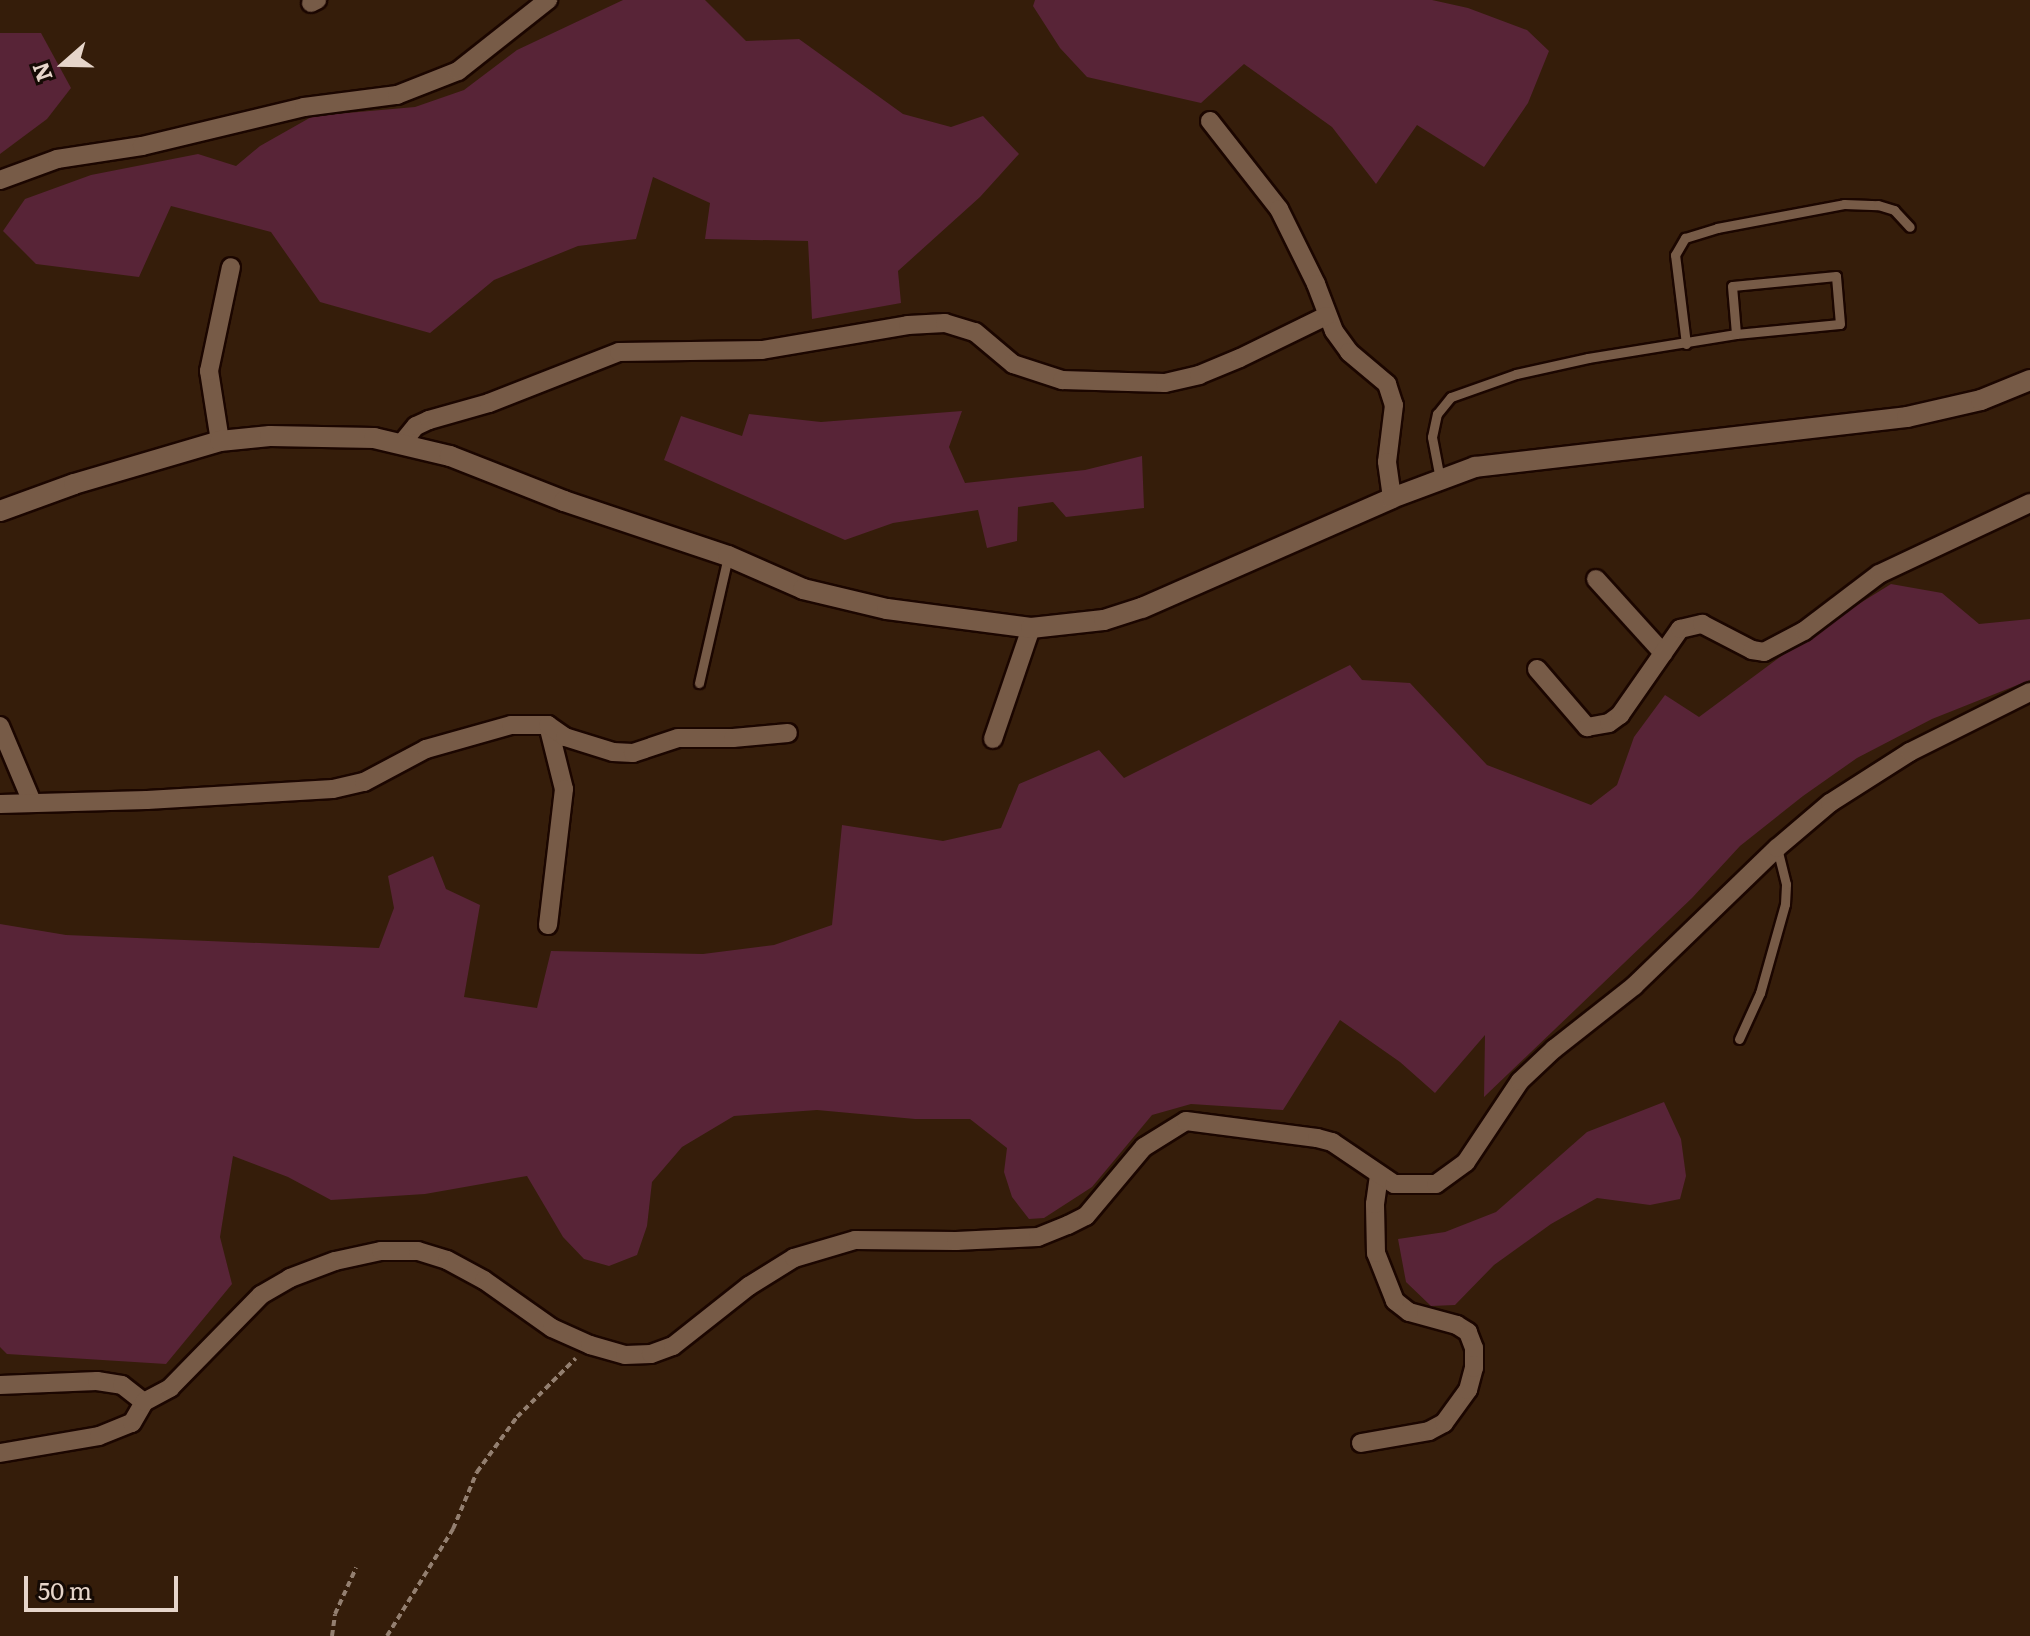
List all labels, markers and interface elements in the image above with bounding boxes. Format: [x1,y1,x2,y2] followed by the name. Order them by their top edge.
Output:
[24,24,104,104] north arrow
[22,58,60,87] text: N
[28,1560,182,1610] scale bar
[38,1572,92,1607] text: 50 m

